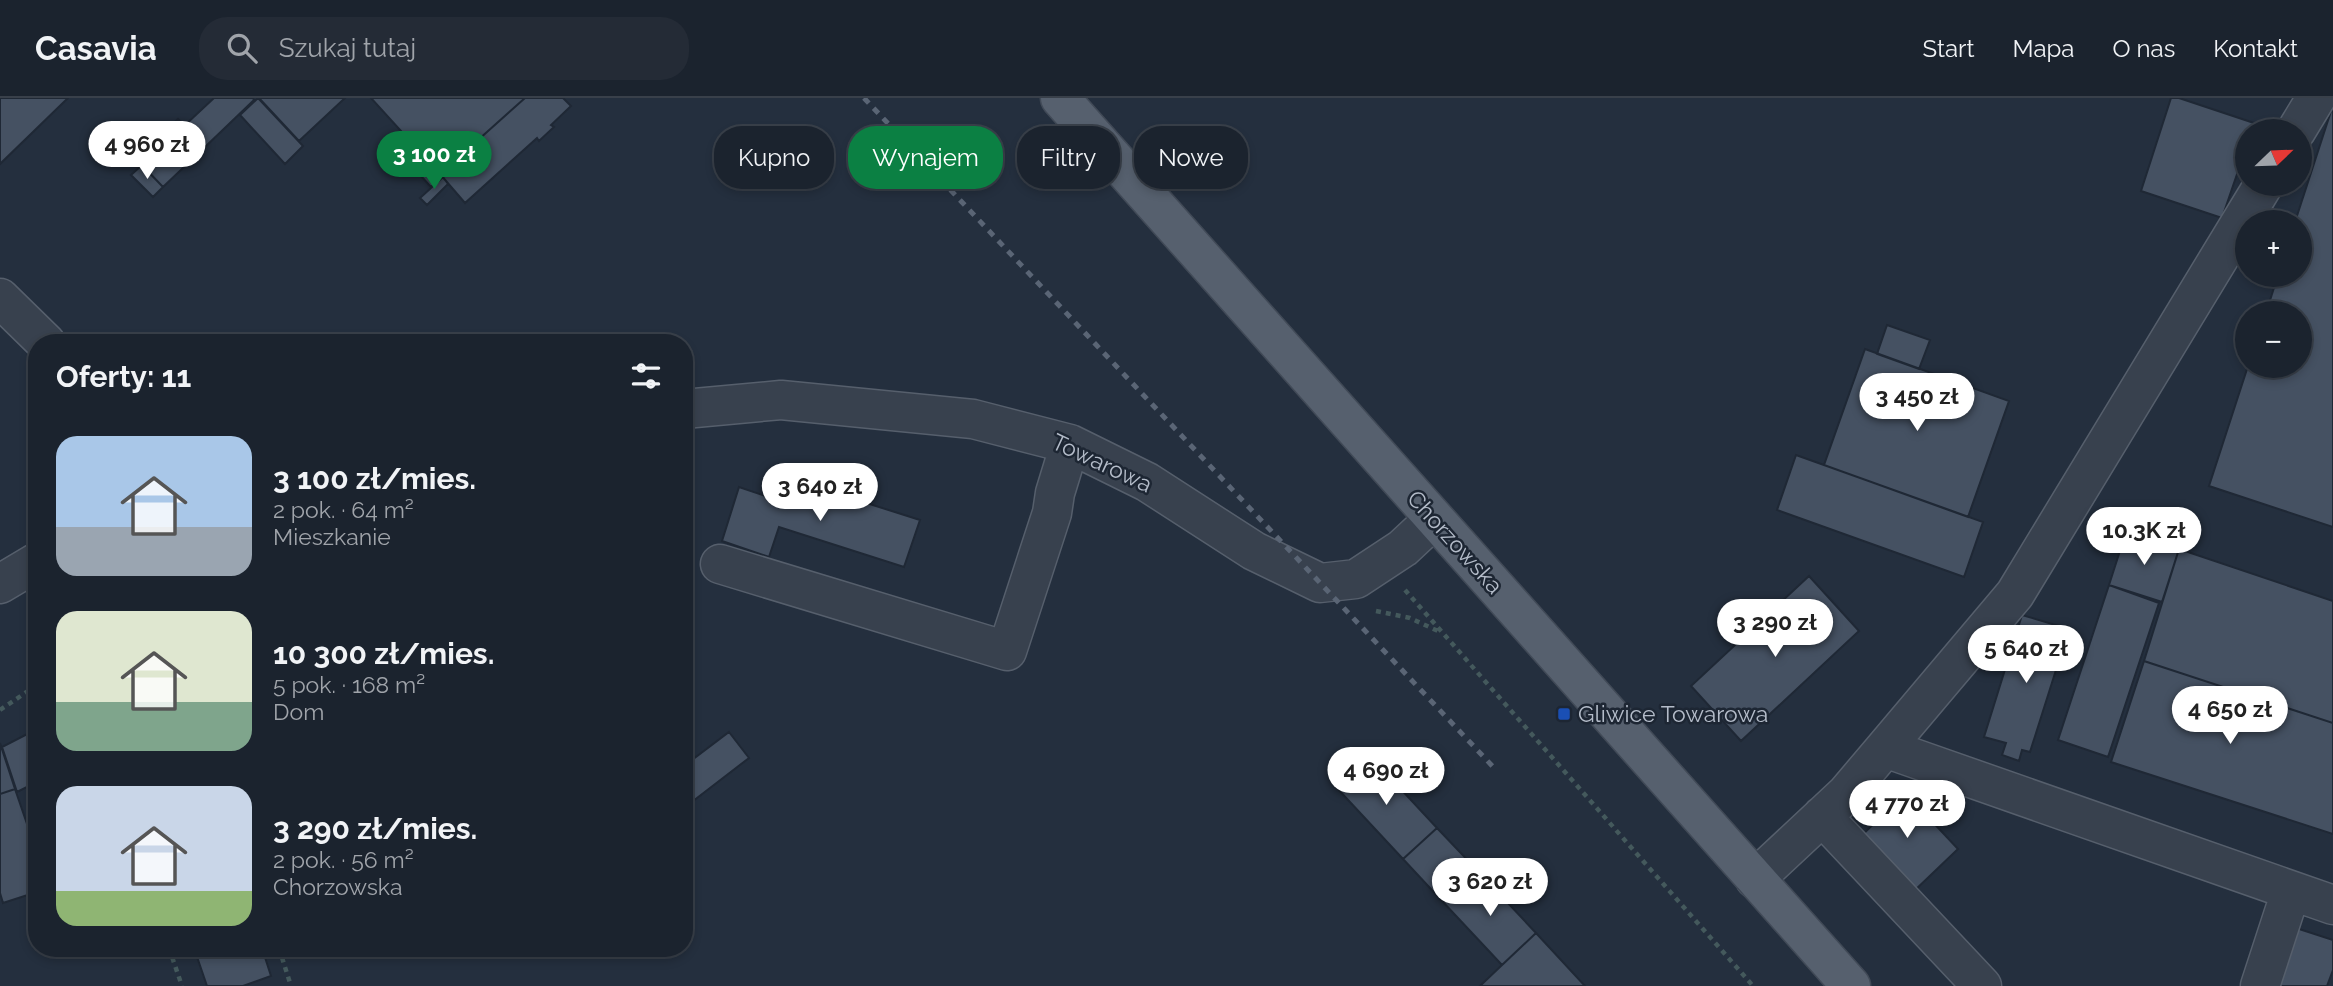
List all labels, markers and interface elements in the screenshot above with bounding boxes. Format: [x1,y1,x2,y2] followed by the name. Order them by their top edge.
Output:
[199,17,689,80] search box
[35,29,157,68] text: Casavia
[223,29,261,67] icon: search
[279,33,416,63] text: Szukaj tutaj
[1923,34,1975,63] text: Start
[2013,34,2074,63] text: Mapa
[2112,34,2175,63] text: O nas
[2213,34,2298,63] text: Kontakt
[2235,119,2312,196] north arrow
[2235,119,2312,378] map controls
[75,122,219,181] pin: 4 960 zł
[714,126,834,189] chip: Kupno
[848,126,1003,189] chip: Wynajem
[1017,126,1120,189] chip: Filtry
[1134,126,1248,189] chip: Nowe
[104,130,190,157] text: 4 960 zł
[362,132,506,191] pin: 3 100 zł
[393,140,475,167] text: 3 100 zł
[2235,210,2312,287] button: +
[2235,301,2312,378] button: −
[627,357,665,395] icon: filters
[56,359,191,394] text: Oferty: 11
[1845,374,1989,433] pin: 3 450 zł
[1875,382,1959,409] text: 3 450 zł
[1048,428,1157,498] street label: Towarowa
[273,461,476,496] text: 3 100 zł/mies.
[112,464,196,548] icon: home
[748,464,892,523] pin: 3 640 zł
[778,472,862,499] text: 3 640 zł
[1402,485,1509,599] street label: Chorzowska
[273,496,414,523] text: 2 pok. · 64 m²
[2072,508,2216,567] pin: 10.3K zł
[2102,516,2186,543] text: 10.3K zł
[273,523,391,550] text: Mieszkanie
[1703,600,1847,659] pin: 3 290 zł
[1733,608,1817,635] text: 3 290 zł
[1954,626,2098,685] pin: 5 640 zł
[1984,634,2068,661] text: 5 640 zł
[273,636,494,671] text: 10 300 zł/mies.
[112,639,196,723] icon: home
[273,671,425,698] text: 5 pok. · 168 m²
[2158,686,2302,746] pin: 4 650 zł
[2188,695,2272,722] text: 4 650 zł
[273,698,324,725] text: Dom
[1578,700,1768,727] place label: Gliwice Towarowa
[1556,706,1572,722] marker: Gliwice Towarowa
[1314,748,1458,807] pin: 4 690 zł
[1343,756,1429,783] text: 4 690 zł
[1835,780,1979,840] pin: 4 770 zł
[1865,789,1949,816] text: 4 770 zł
[273,811,477,846] text: 3 290 zł/mies.
[112,814,196,898] icon: home
[273,846,414,873] text: 2 pok. · 56 m²
[1418,858,1562,918] pin: 3 620 zł
[1448,867,1532,894] text: 3 620 zł
[273,873,402,900] text: Chorzowska

